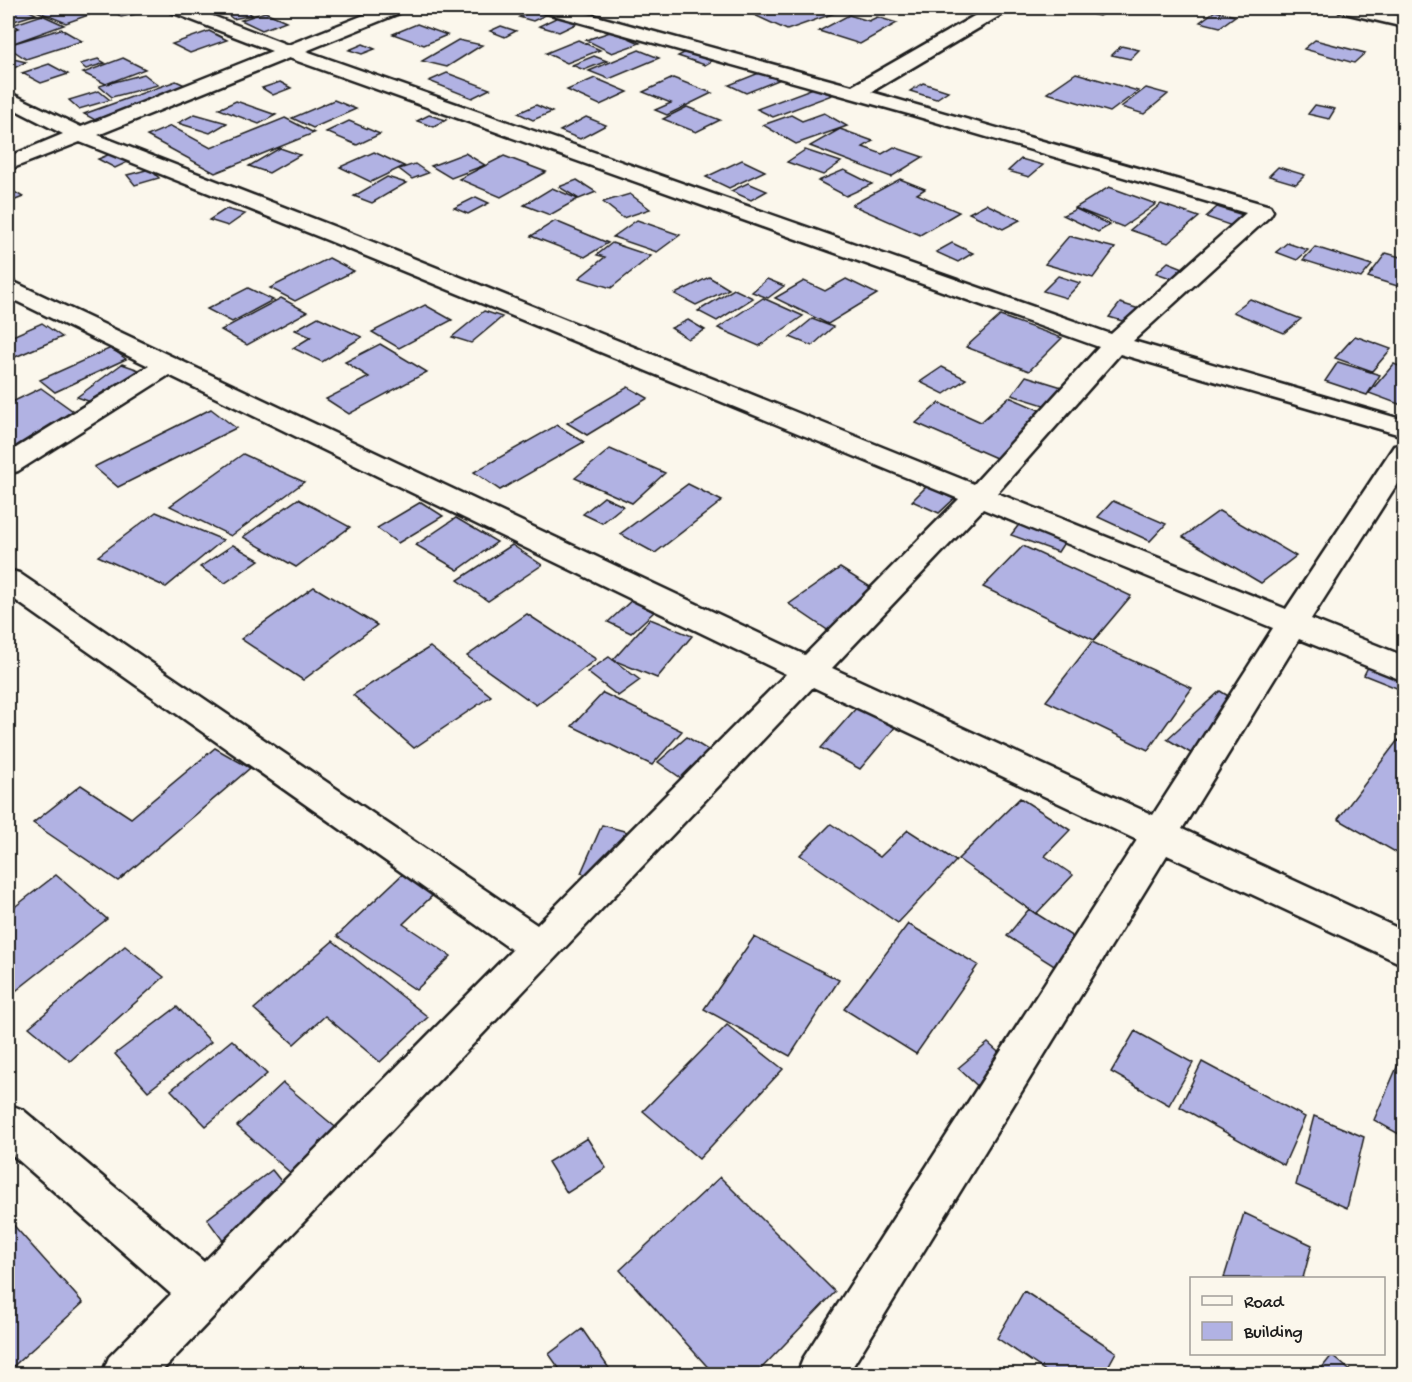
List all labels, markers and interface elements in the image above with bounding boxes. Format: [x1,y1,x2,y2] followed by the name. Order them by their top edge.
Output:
[1190,1277,1385,1355] legend
[1244,1293,1285,1314] text: Road
[1243,1323,1303,1344] text: Building

